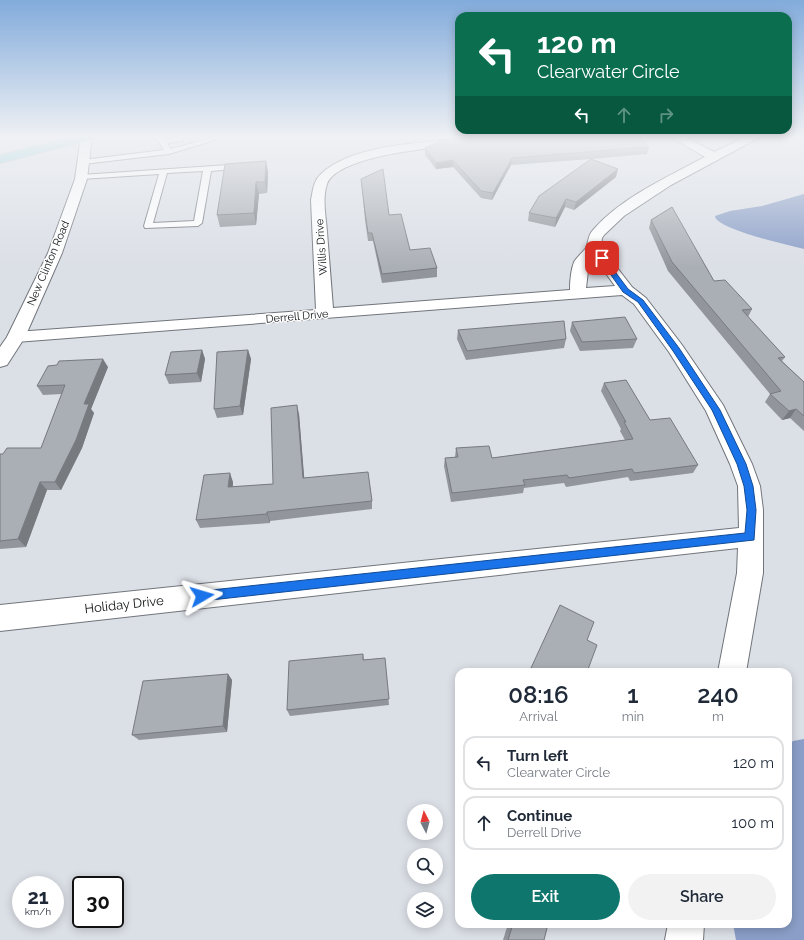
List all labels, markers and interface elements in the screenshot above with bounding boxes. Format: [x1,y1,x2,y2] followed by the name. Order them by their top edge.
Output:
[537,27,617,60] text: 120 m
[471,28,523,80] icon: left
[537,61,680,82] text: Clearwater Circle
[571,104,593,126] icon: left
[613,104,635,126] icon: ahead
[655,104,677,126] icon: right
[313,218,330,276] street label: Willis Drive
[25,219,72,308] street label: New Clinton Road
[585,241,619,275] pin
[591,247,613,269] icon: arrive
[265,307,330,326] street label: Derrell Drive
[181,575,223,617] position arrow
[84,593,165,616] street label: Holiday Drive
[508,680,569,709] text: 08:16
[627,680,639,709] text: 1
[697,680,739,709] text: 240
[519,709,557,724] text: Arrival
[622,709,644,724] text: min
[712,709,724,724] text: m
[507,747,568,765] text: Turn left
[473,752,495,774] icon: left
[733,754,774,772] text: 120 m
[507,765,610,780] text: Clearwater Circle
[407,804,443,840] north arrow
[407,804,443,928] map controls
[507,807,572,825] text: Continue
[473,812,495,834] icon: ahead
[732,814,774,832] text: 100 m
[507,825,582,840] text: Derrell Drive
[407,848,443,884] button: search
[471,874,620,920] button: Exit
[628,874,776,920] button: Share
[72,876,124,928] speed limit sign: 30
[27,885,49,909] text: 21
[407,892,443,928] button: layers
[25,906,51,917] text: km/h

